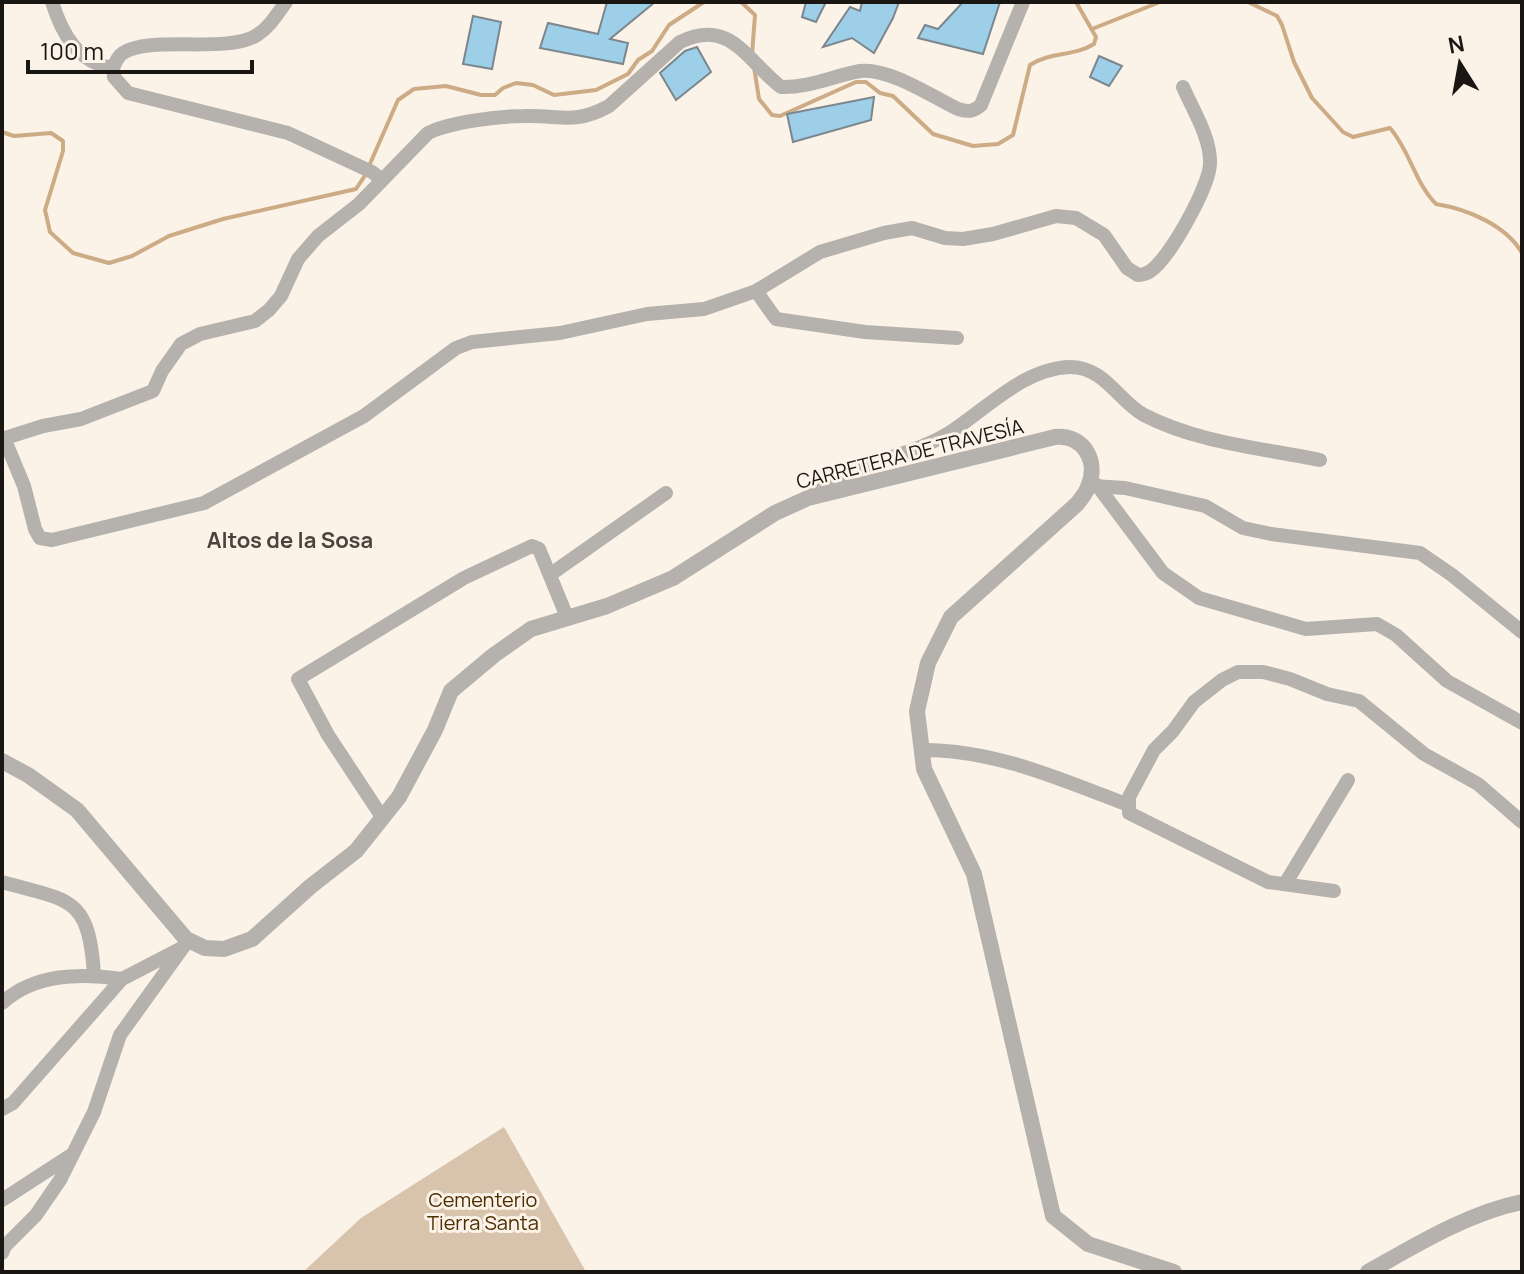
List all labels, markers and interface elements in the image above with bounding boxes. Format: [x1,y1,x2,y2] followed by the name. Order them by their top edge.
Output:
[28,24,252,74] scale bar
[1420,24,1500,104] north arrow
[1446,28,1467,61] text: N
[40,34,104,67] text: 100 m
[794,412,1027,495] street label: CARRETERA DE TRAVESÍA
[207,525,373,555] district label: Altos de la Sosa
[427,1186,539,1236] park label: Cementerio Tierra Santa

